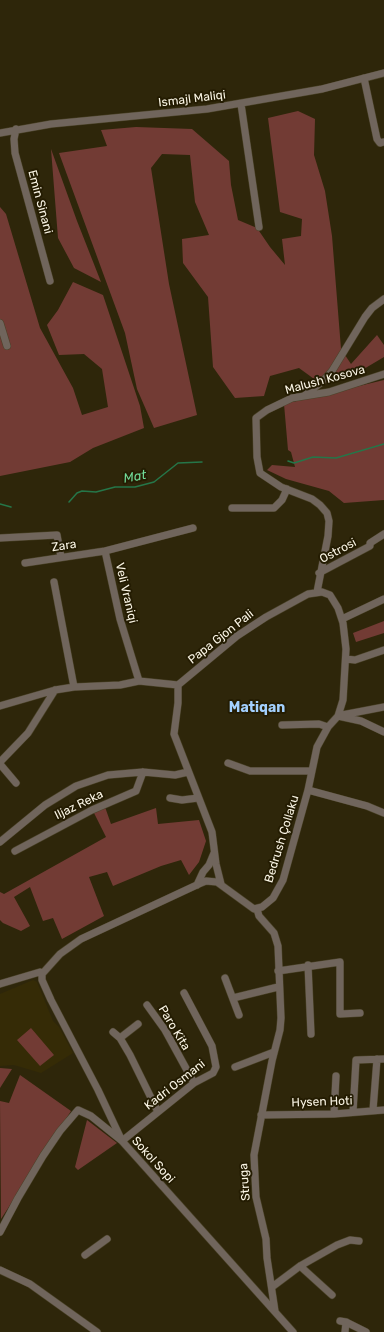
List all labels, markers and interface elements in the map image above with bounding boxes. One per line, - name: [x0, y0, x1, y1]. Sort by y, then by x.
- street label: Ismajl Maliqi: [158, 88, 226, 110]
- street label: Emin Sinani: [25, 169, 55, 235]
- street label: Malush Kosova: [283, 362, 367, 398]
- water label: Mat: [122, 467, 148, 487]
- street label: Ostrosi: [317, 535, 359, 567]
- street label: Zara: [51, 537, 77, 555]
- street label: Veli Vraniqi: [112, 561, 140, 625]
- street label: Papa Gjon Pali: [185, 607, 257, 667]
- district label: Matiqan: [229, 700, 285, 716]
- street label: Iljaz Reka: [52, 787, 106, 823]
- street label: Bedrush Çollaku: [262, 793, 302, 885]
- street label: Paro Kita: [155, 1003, 193, 1053]
- street label: Kadri Osmani: [142, 1057, 208, 1113]
- street label: Hysen Hoti: [291, 1094, 353, 1110]
- street label: Sokol Sopi: [128, 1134, 178, 1186]
- street label: Struga: [237, 1163, 253, 1201]

